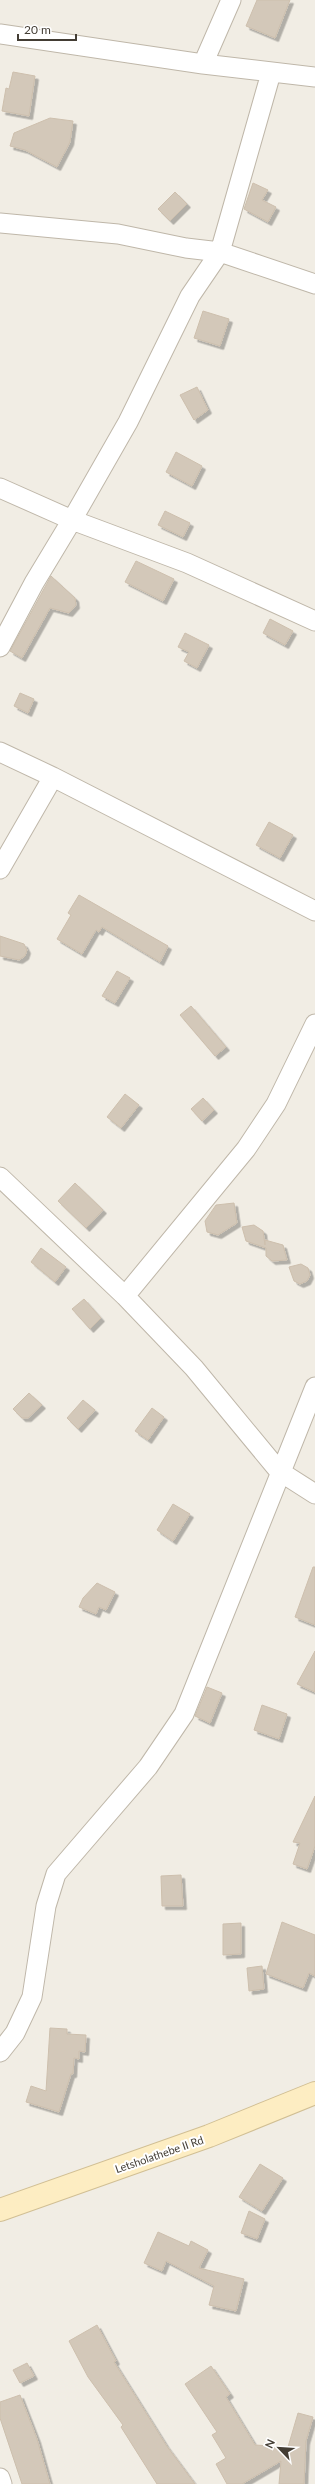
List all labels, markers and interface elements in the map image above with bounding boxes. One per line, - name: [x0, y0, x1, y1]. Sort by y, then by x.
- scale bar: [18, 16, 76, 42]
- text: 20 m: [24, 22, 51, 37]
- street label: Letsholathebe II Rd: [113, 2133, 205, 2175]
- north arrow: [259, 2428, 299, 2468]
- text: N: [262, 2437, 277, 2450]

